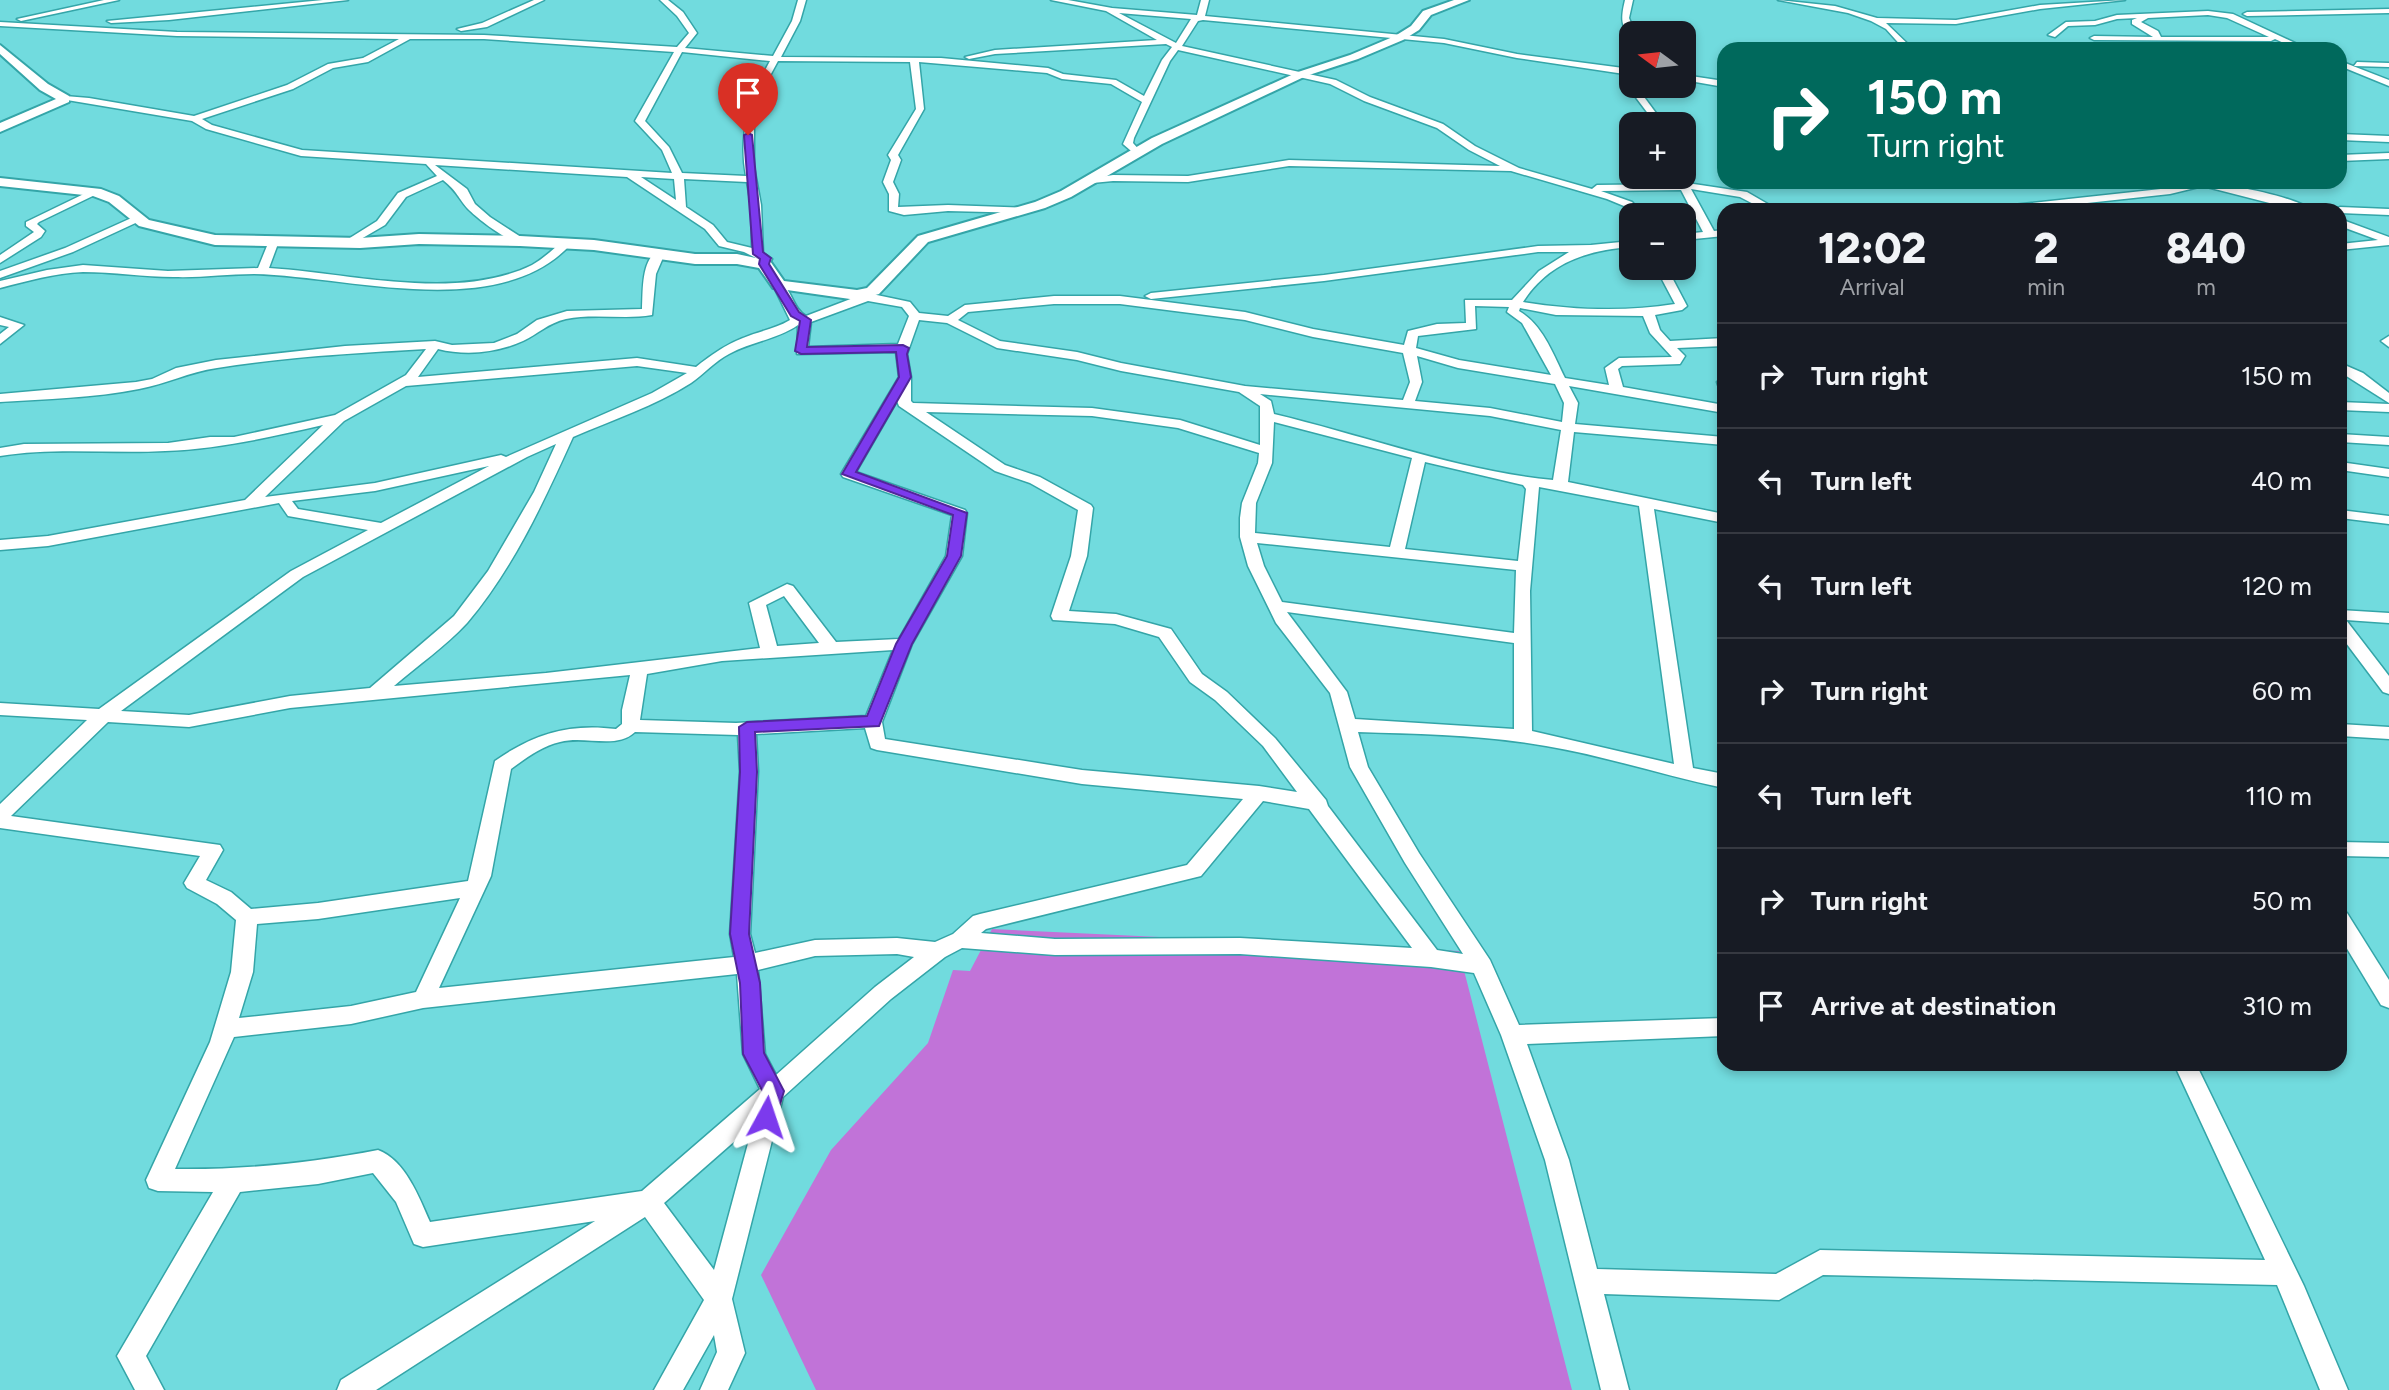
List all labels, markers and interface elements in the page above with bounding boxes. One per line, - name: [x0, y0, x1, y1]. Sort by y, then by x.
- north arrow: [1619, 21, 1696, 98]
- map controls: [1619, 21, 1696, 280]
- pin: [718, 63, 778, 135]
- text: 150 m: [1867, 67, 2002, 126]
- icon: right: [1752, 70, 1843, 161]
- icon: arrive: [729, 74, 767, 112]
- button: +: [1619, 112, 1696, 189]
- text: Turn right: [1867, 127, 2005, 165]
- button: −: [1619, 203, 1696, 280]
- text: 12:02: [1818, 223, 1926, 274]
- text: 2: [2034, 223, 2059, 274]
- text: 840: [2166, 223, 2246, 274]
- text: Arrival: [1840, 273, 1905, 301]
- text: min: [2027, 273, 2065, 301]
- text: m: [2196, 273, 2216, 301]
- icon: right: [1752, 357, 1790, 395]
- text: Turn right: [1811, 360, 1928, 392]
- text: 150 m: [2241, 360, 2312, 392]
- icon: left: [1752, 462, 1790, 500]
- text: Turn left: [1811, 465, 1912, 497]
- text: 40 m: [2251, 465, 2312, 497]
- icon: left: [1752, 567, 1790, 605]
- text: Turn left: [1811, 570, 1912, 602]
- text: 120 m: [2242, 570, 2312, 602]
- icon: right: [1752, 672, 1790, 710]
- text: Turn right: [1811, 675, 1928, 707]
- text: 60 m: [2252, 675, 2312, 707]
- icon: left: [1752, 777, 1790, 815]
- text: Turn left: [1811, 780, 1912, 812]
- text: 110 m: [2245, 780, 2312, 812]
- icon: right: [1752, 882, 1790, 920]
- text: Turn right: [1811, 885, 1928, 917]
- text: 50 m: [2252, 885, 2312, 917]
- icon: arrive: [1752, 987, 1790, 1025]
- text: Arrive at destination: [1811, 990, 2056, 1022]
- text: 310 m: [2242, 990, 2312, 1022]
- position arrow: [729, 1080, 803, 1154]

